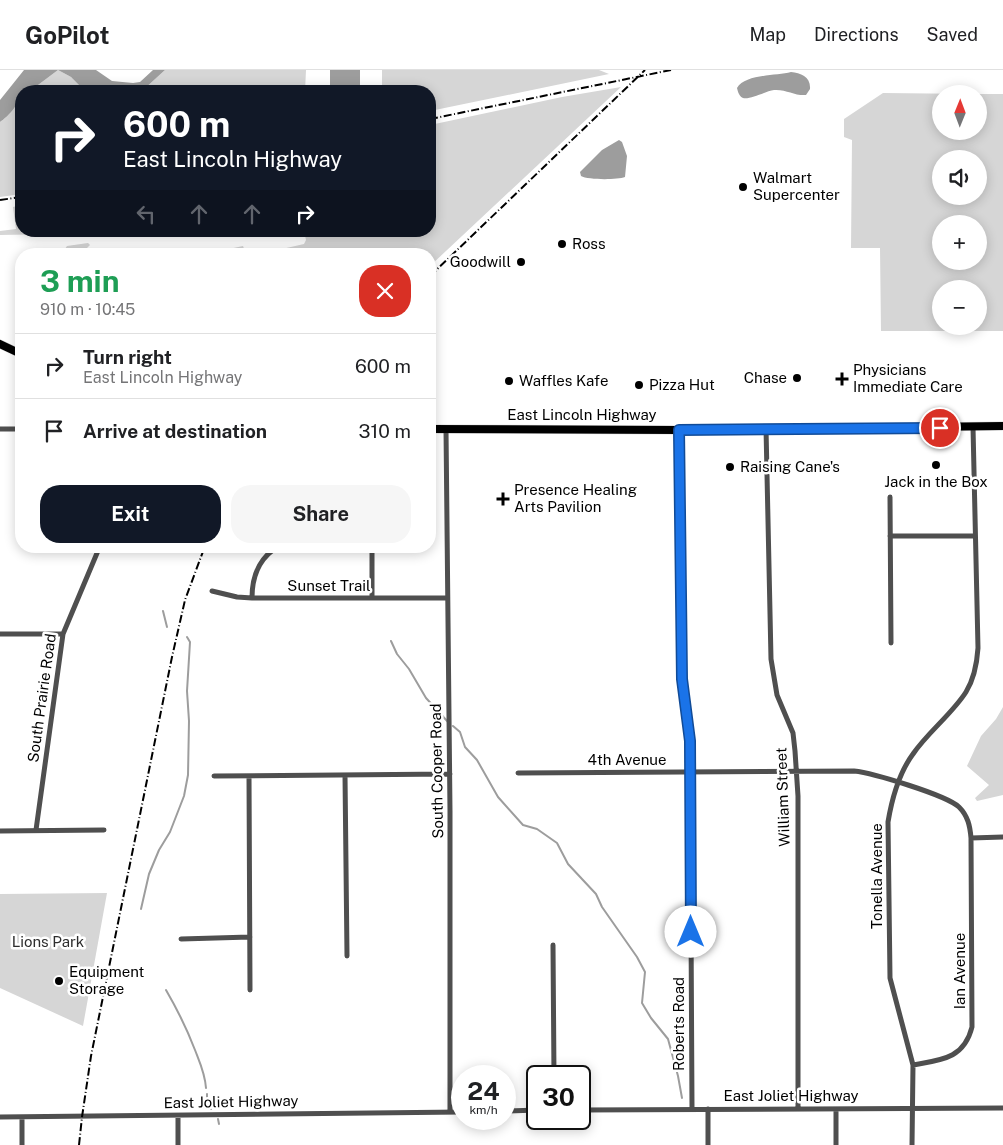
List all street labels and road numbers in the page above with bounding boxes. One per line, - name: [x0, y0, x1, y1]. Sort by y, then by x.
- street label: East Lincoln Highway: [507, 406, 657, 423]
- street label: Sunset Trail: [287, 577, 371, 594]
- street label: South Prairie Road: [24, 633, 59, 763]
- street label: South Cooper Road: [427, 703, 446, 839]
- street label: William Street: [772, 747, 793, 847]
- street label: 4th Avenue: [587, 751, 667, 768]
- street label: Tonella Avenue: [868, 823, 885, 929]
- street label: Ian Avenue: [951, 933, 968, 1009]
- street label: Roberts Road: [670, 977, 687, 1071]
- street label: East Joliet Highway: [724, 1087, 858, 1104]
- street label: East Joliet Highway: [163, 1092, 299, 1111]

